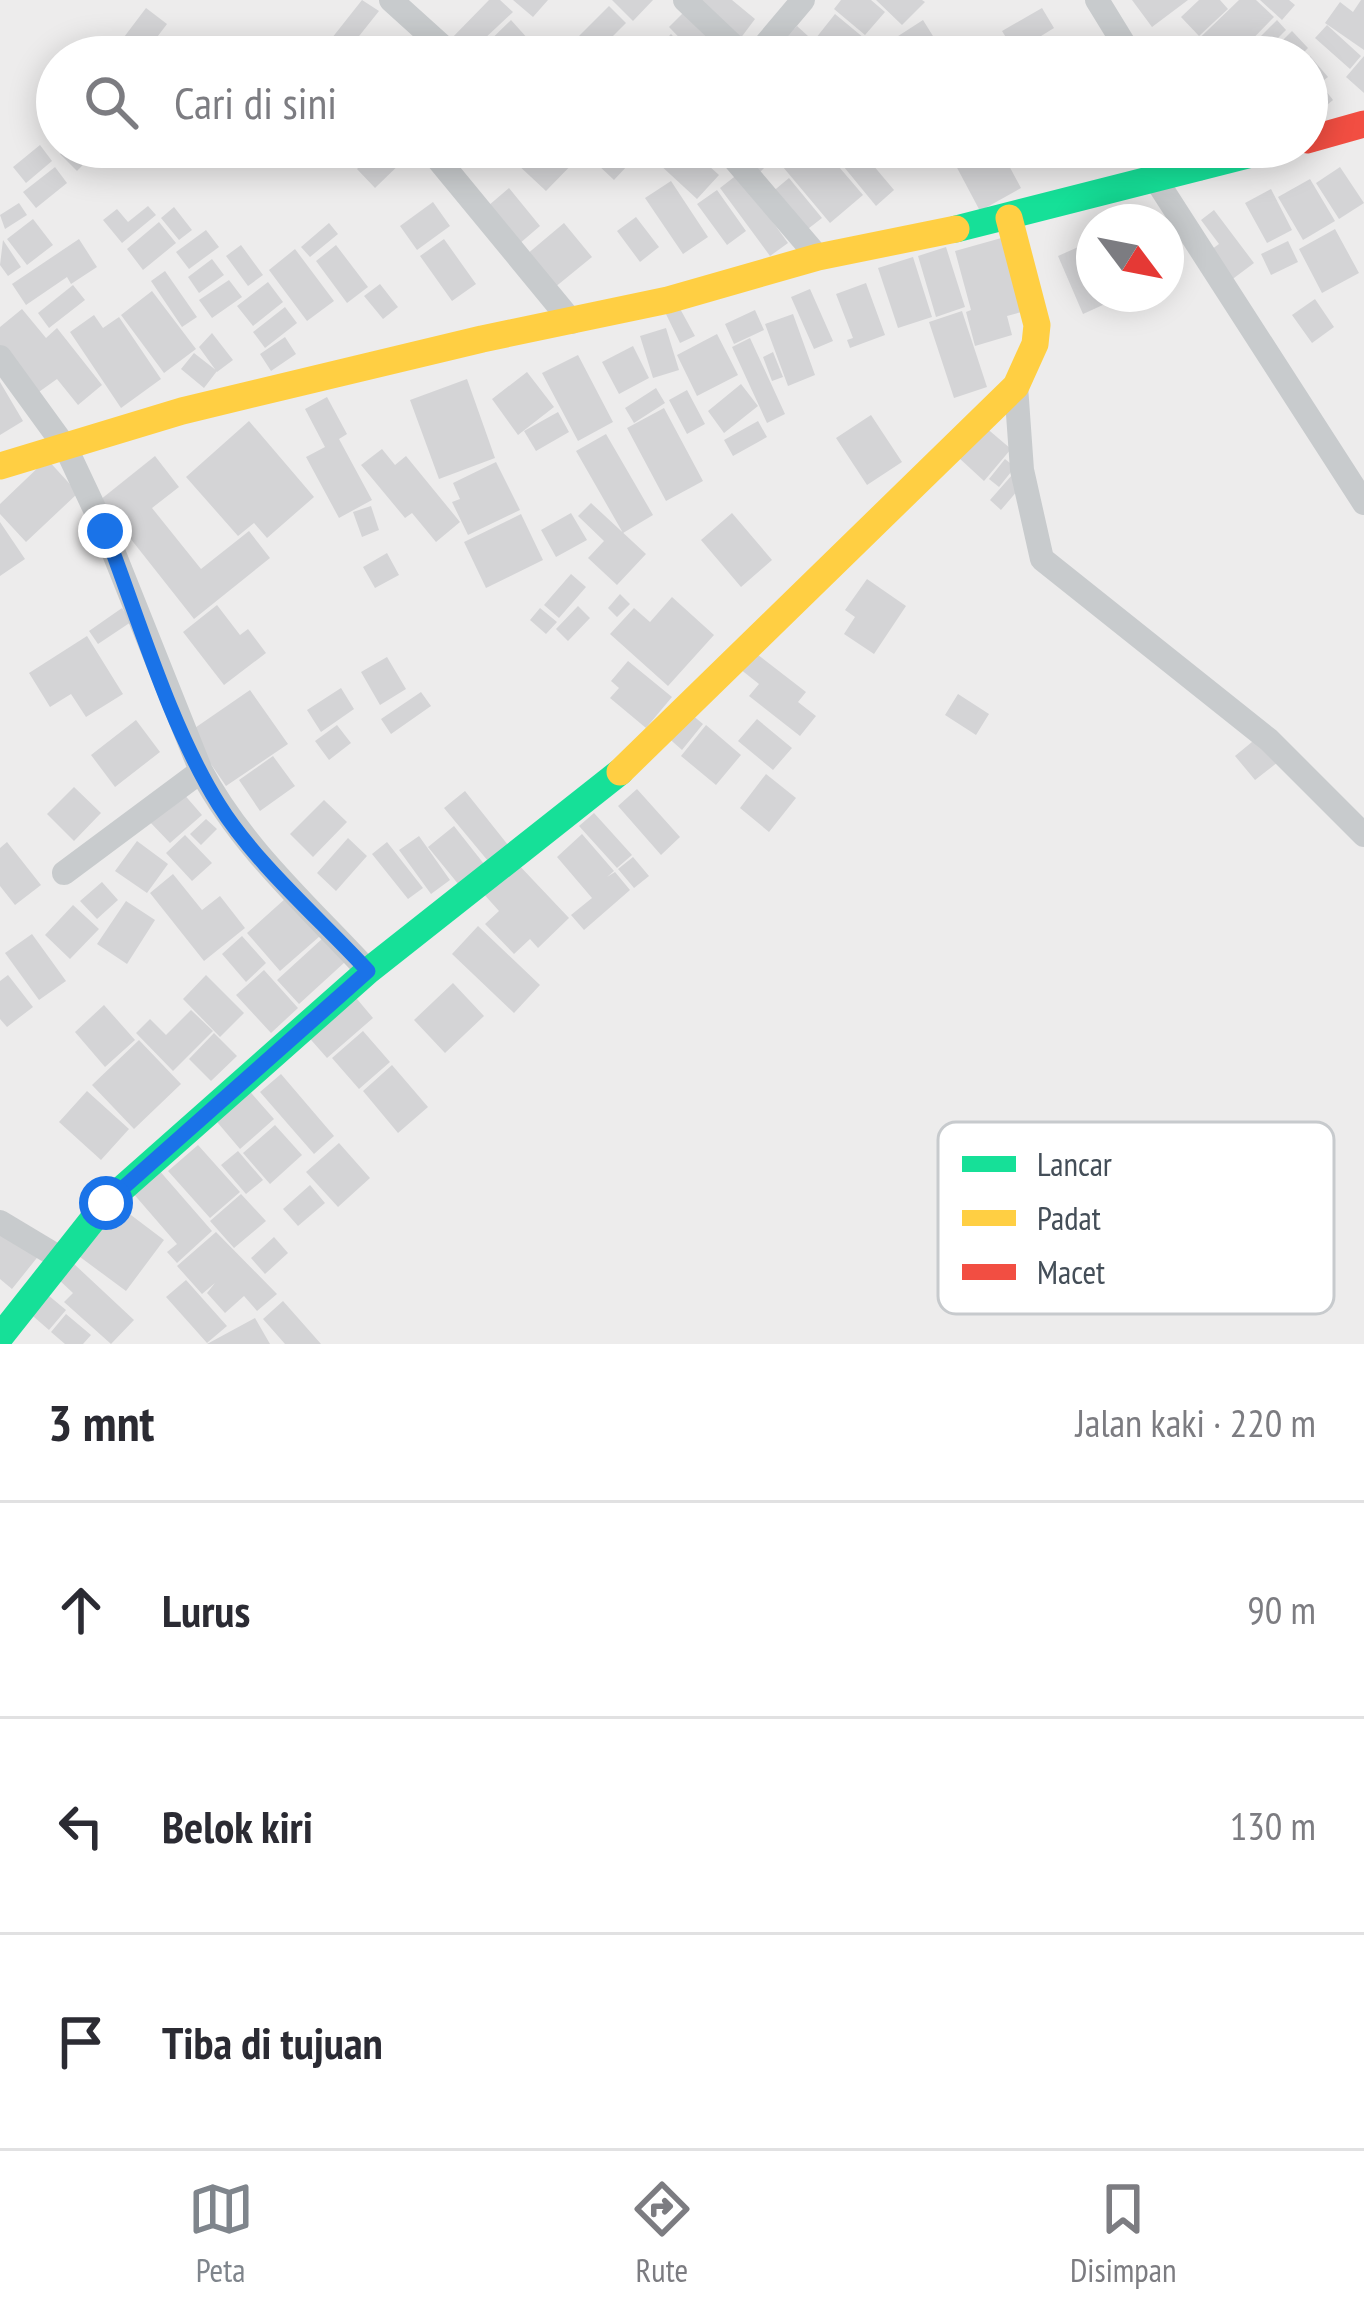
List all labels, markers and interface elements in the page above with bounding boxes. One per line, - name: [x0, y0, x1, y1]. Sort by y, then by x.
- search box: [36, 36, 1328, 168]
- icon: search: [78, 69, 144, 135]
- text: Cari di sini: [174, 73, 337, 131]
- north arrow: [1076, 204, 1184, 312]
- route end: [78, 504, 132, 558]
- legend: [938, 1122, 1334, 1314]
- text: Lancar: [1037, 1142, 1112, 1185]
- route start: [79, 1176, 133, 1230]
- text: Padat: [1037, 1196, 1101, 1239]
- text: Macet: [1037, 1250, 1105, 1293]
- text: 3 mnt: [48, 1389, 154, 1455]
- text: Jalan kaki · 220 m: [1075, 1397, 1316, 1448]
- icon: ahead: [48, 1577, 114, 1643]
- text: Lurus: [162, 1581, 250, 1639]
- text: 90 m: [1247, 1584, 1316, 1635]
- icon: left: [48, 1793, 114, 1859]
- text: Belok kiri: [162, 1797, 313, 1855]
- text: 130 m: [1230, 1800, 1316, 1851]
- icon: arrive: [48, 2009, 114, 2075]
- text: Tiba di tujuan: [162, 2013, 383, 2071]
- tab: Peta: [188, 2176, 254, 2291]
- tab: Rute: [629, 2176, 695, 2291]
- tab: Disimpan: [1070, 2176, 1176, 2291]

